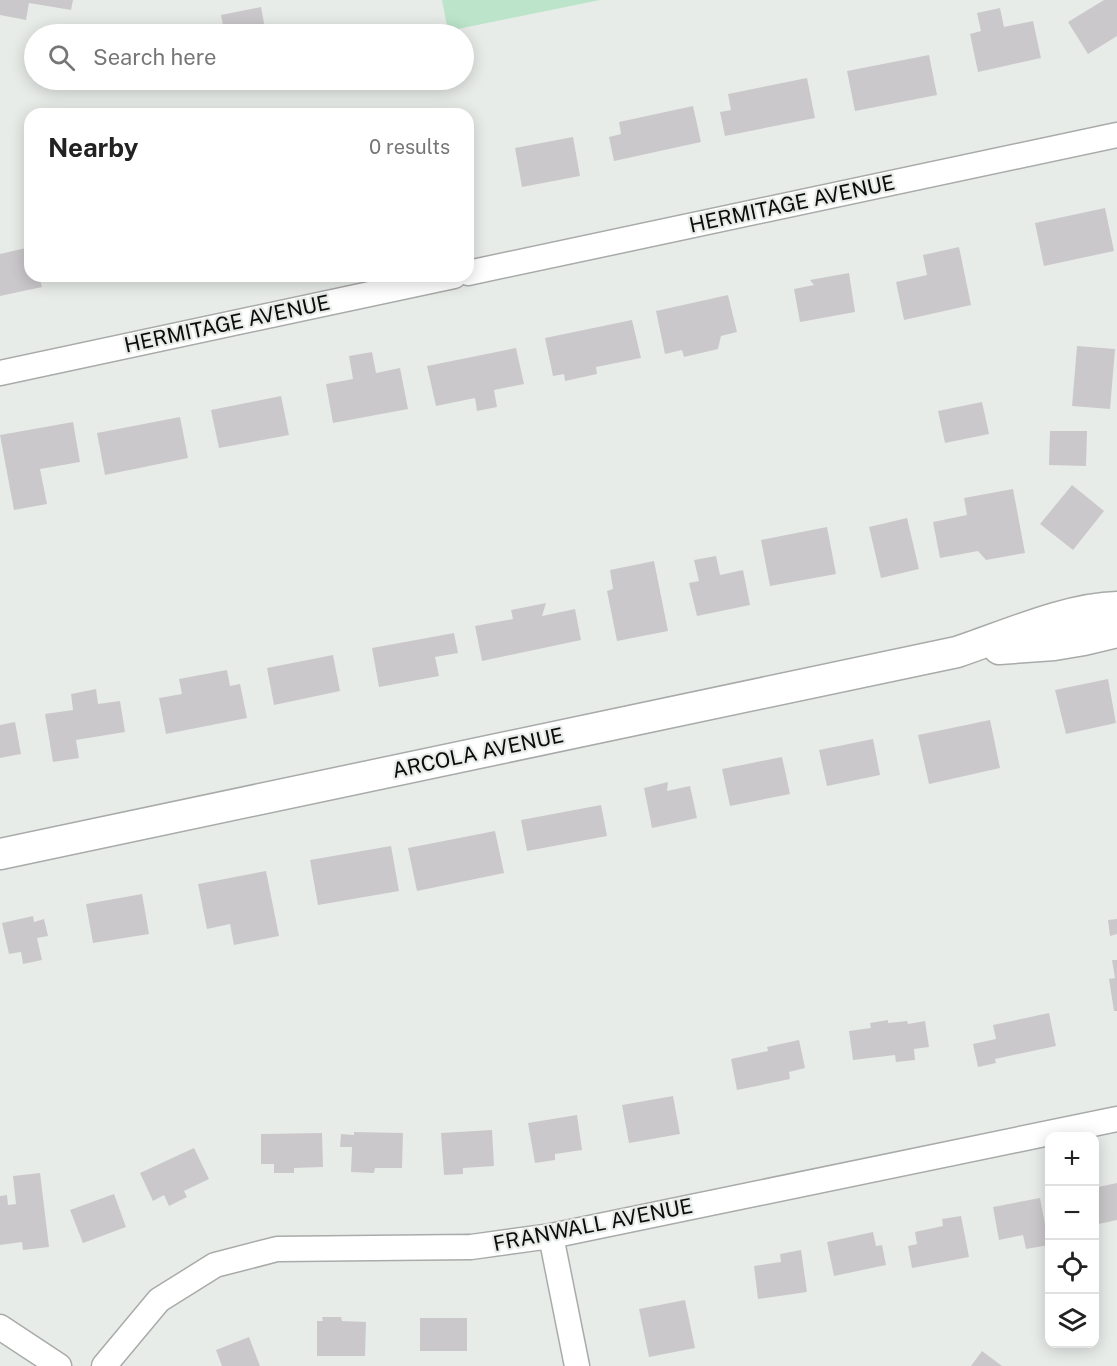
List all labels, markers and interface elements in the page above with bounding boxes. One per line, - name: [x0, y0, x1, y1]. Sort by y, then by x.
- search box: [24, 24, 474, 90]
- icon: search: [45, 41, 78, 74]
- text: Search here: [93, 44, 217, 70]
- text: Nearby: [48, 132, 138, 163]
- text: 0 results: [369, 135, 450, 159]
- street label: HERMITAGE AVENUE: [687, 169, 897, 238]
- street label: HERMITAGE AVENUE: [122, 289, 332, 358]
- street label: ARCOLA AVENUE: [390, 722, 566, 783]
- map controls: [1045, 1132, 1099, 1348]
- button: +: [1045, 1132, 1099, 1186]
- button: −: [1045, 1186, 1099, 1240]
- street label: FRANWALL AVENUE: [491, 1193, 695, 1256]
- button: locate: [1045, 1240, 1099, 1294]
- button: layers: [1045, 1294, 1099, 1348]

